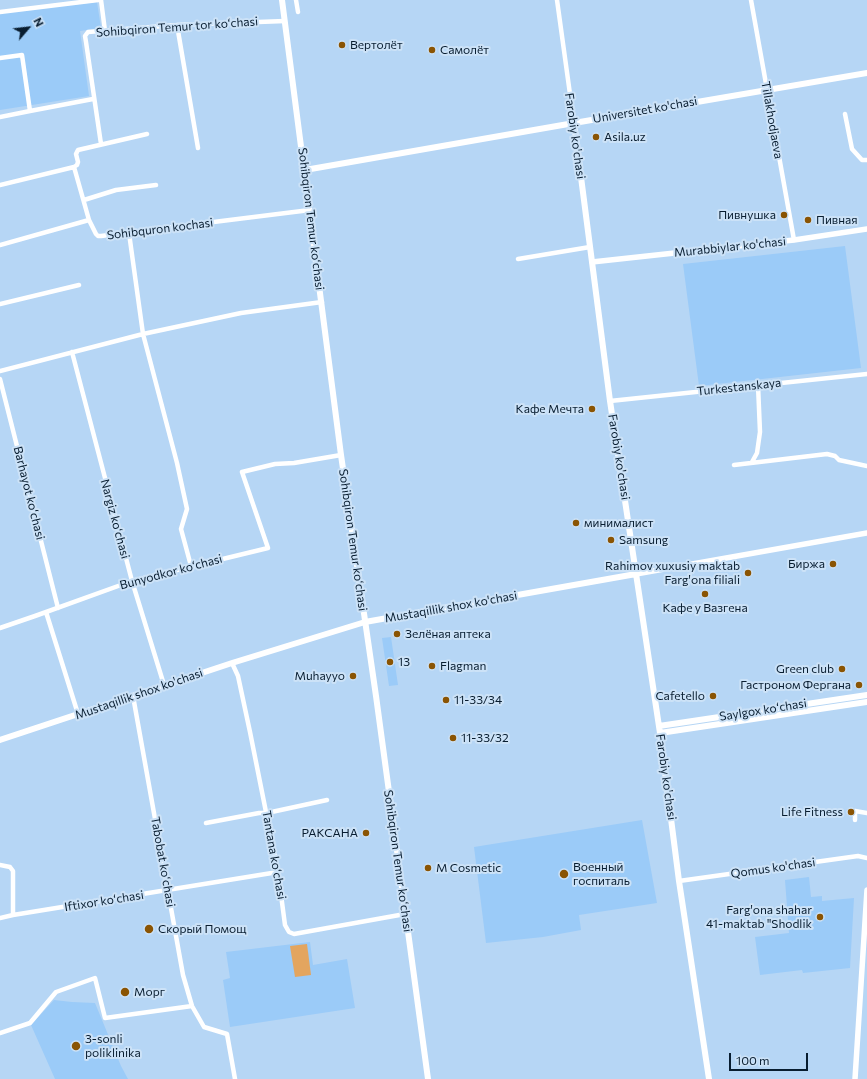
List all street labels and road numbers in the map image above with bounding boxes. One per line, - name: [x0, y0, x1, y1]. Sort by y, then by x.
- street label: Sohibqiron Temur tor koʻchasi: [95, 14, 259, 40]
- street label: Tillakhodjaeva: [758, 80, 786, 160]
- street label: Farobiy ko'chasi: [562, 92, 588, 180]
- street label: Universitet ko'chasi: [592, 94, 698, 126]
- street label: Sohibqiron Temur koʻchasi: [295, 147, 327, 291]
- street label: Sohibquron kochasi: [106, 215, 214, 243]
- street label: Murabbiylar ko'chasi: [673, 234, 787, 260]
- street label: Turkestanskaya: [696, 375, 782, 399]
- street label: Farobiy ko'chasi: [605, 413, 633, 501]
- street label: Barhayot koʻchasi: [10, 445, 48, 541]
- street label: Sohibqiron Temur koʻchasi: [336, 468, 370, 612]
- street label: Nargiz koʻchasi: [97, 478, 133, 560]
- street label: Bunyodkor koʻchasi: [118, 551, 224, 593]
- street label: Mustaqillik shox ko'chasi: [384, 588, 518, 626]
- street label: Mustaqillik shox ko'chasi: [73, 665, 205, 723]
- street label: Saylgox koʻchasi: [718, 696, 808, 724]
- street label: Farobiy ko'chasi: [653, 733, 679, 821]
- street label: Sohibqiron Temur koʻchasi: [381, 789, 415, 933]
- street label: Tantana koʻchasi: [259, 809, 289, 901]
- street label: Tabobat koʻchasi: [148, 816, 178, 908]
- street label: Qomus ko'chasi: [730, 855, 816, 881]
- street label: Iftixor koʻchasi: [63, 888, 145, 914]

